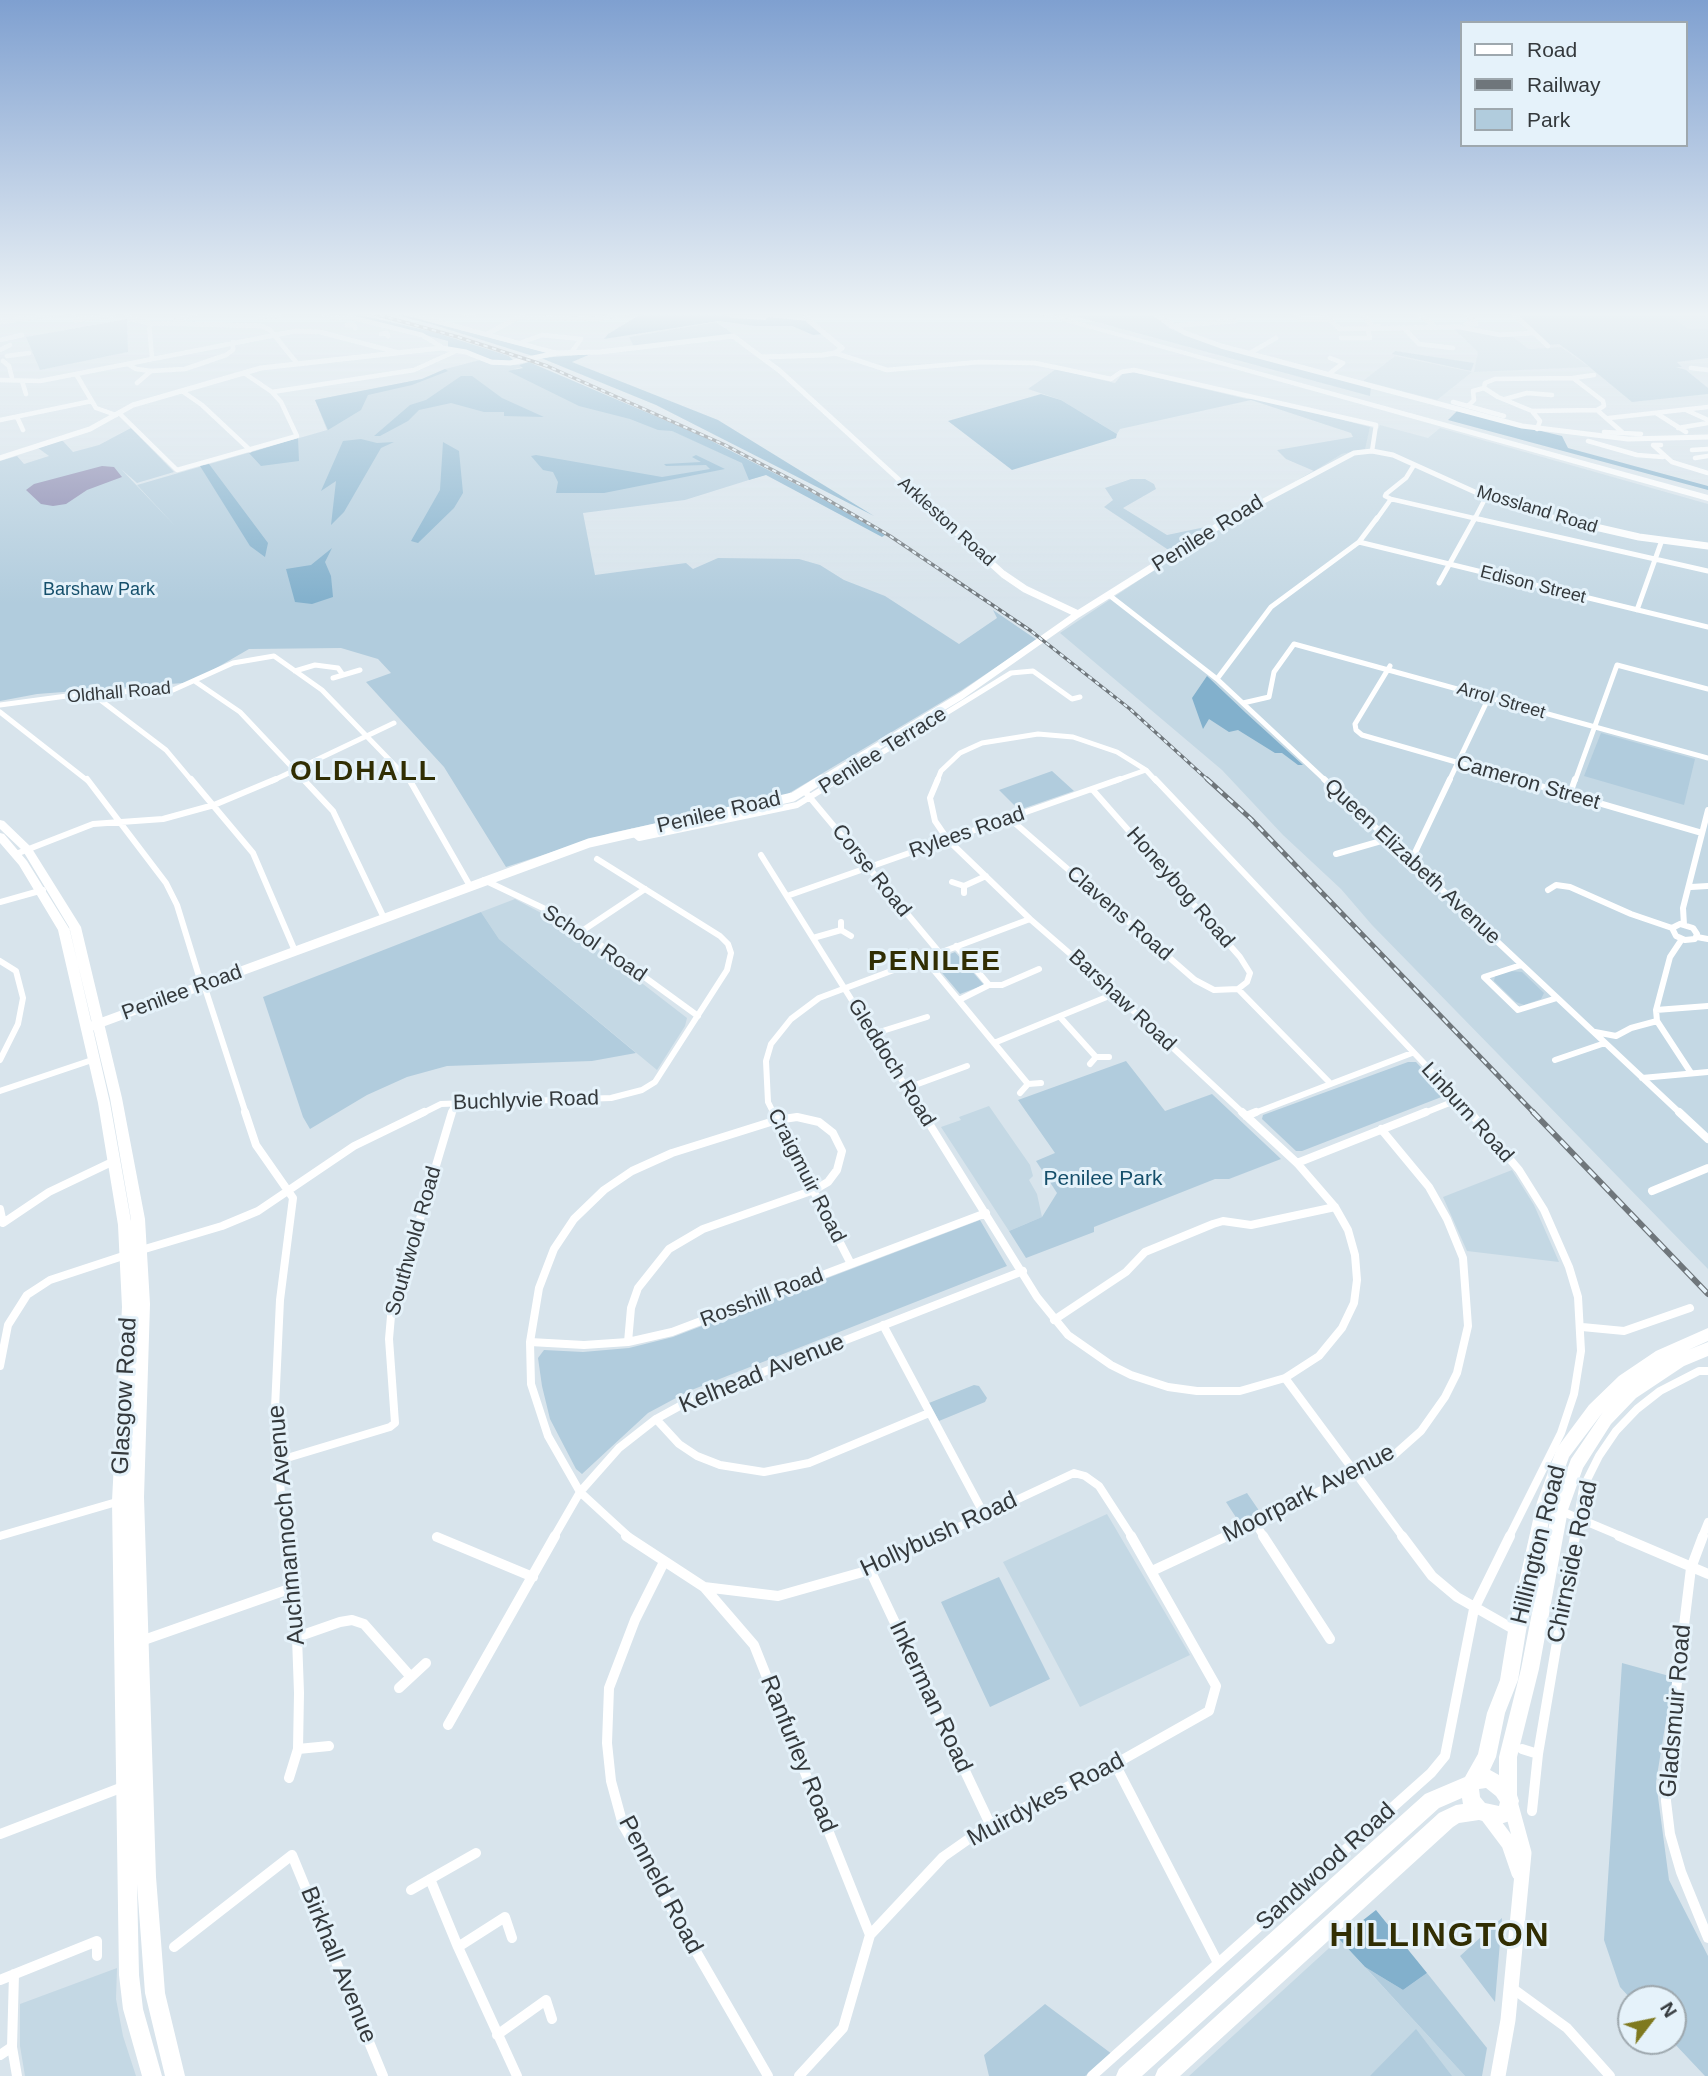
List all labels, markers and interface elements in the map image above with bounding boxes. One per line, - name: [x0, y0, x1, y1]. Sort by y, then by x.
- legend: [1460, 21, 1687, 147]
- text: Road: [1527, 38, 1577, 61]
- text: Railway: [1527, 73, 1601, 96]
- text: Park: [1527, 108, 1570, 131]
- street label: Arkleston Road: [893, 473, 999, 571]
- street label: Mossland Road: [1474, 481, 1600, 539]
- street label: Penilee Road: [1148, 490, 1268, 578]
- street label: Edison Street: [1478, 561, 1588, 609]
- park label: Barshaw Park: [43, 579, 155, 601]
- street label: Oldhall Road: [66, 678, 172, 708]
- street label: Arrol Street: [1454, 678, 1548, 724]
- street label: Penilee Terrace: [814, 702, 952, 800]
- street label: Cameron Street: [1453, 750, 1603, 816]
- district label: OLDHALL: [291, 755, 437, 789]
- street label: Queen Elizabeth Avenue: [1319, 774, 1505, 950]
- street label: Penilee Road: [655, 787, 783, 839]
- street label: Rylees Road: [906, 802, 1028, 864]
- street label: Corse Road: [826, 820, 916, 922]
- street label: Honeybog Road: [1121, 822, 1239, 954]
- street label: Clavens Road: [1061, 861, 1177, 967]
- street label: School Road: [537, 900, 651, 988]
- district label: PENILEE: [869, 945, 1001, 979]
- street label: Barshaw Road: [1063, 945, 1181, 1057]
- street label: Penilee Road: [118, 960, 246, 1026]
- street label: Gleddoch Road: [842, 994, 940, 1132]
- street label: Linburn Road: [1415, 1058, 1519, 1168]
- street label: Buchlyvie Road: [453, 1086, 599, 1116]
- street label: Craigmuir Road: [761, 1105, 851, 1247]
- street label: Southwold Road: [381, 1163, 447, 1319]
- park label: Penilee Park: [1043, 1166, 1163, 1192]
- street label: Rosshill Road: [697, 1263, 827, 1333]
- street label: Glasgow Road: [107, 1317, 143, 1475]
- street label: Kelhead Avenue: [675, 1328, 849, 1420]
- street label: Auchmannoch Avenue: [262, 1404, 312, 1646]
- street label: Moorpark Avenue: [1218, 1438, 1400, 1550]
- street label: Hillington Road: [1505, 1463, 1573, 1627]
- street label: Chirnside Road: [1542, 1478, 1604, 1646]
- street label: Hollybush Road: [856, 1486, 1022, 1584]
- street label: Inkerman Road: [882, 1617, 978, 1777]
- street label: Gladsmuir Road: [1654, 1623, 1698, 1799]
- street label: Ranfurley Road: [753, 1671, 843, 1837]
- street label: Muirdykes Road: [963, 1747, 1129, 1853]
- street label: Sandwood Road: [1250, 1797, 1402, 1937]
- street label: Penneld Road: [612, 1811, 708, 1959]
- street label: Birkhall Avenue: [293, 1882, 383, 2048]
- district label: HILLINGTON: [1331, 1917, 1549, 1957]
- north arrow: [1617, 1985, 1687, 2055]
- text: N: [1656, 1998, 1681, 2021]

